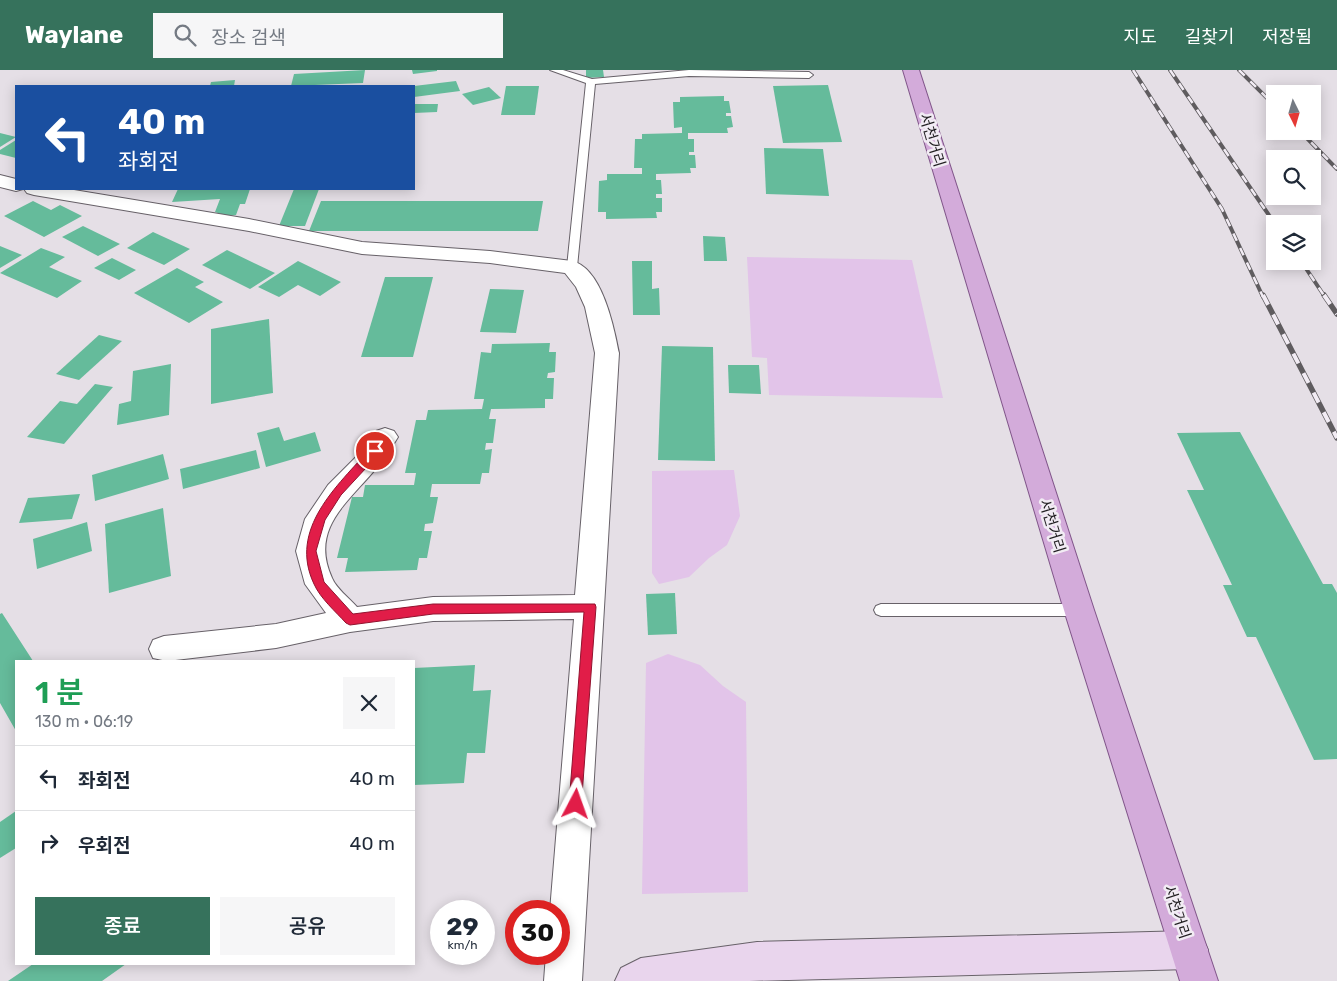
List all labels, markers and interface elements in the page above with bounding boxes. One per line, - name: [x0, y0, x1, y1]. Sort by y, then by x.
- search box: [153, 13, 503, 58]
- text: Waylane: [25, 21, 123, 49]
- icon: search: [171, 21, 199, 49]
- text: 장소 검색: [211, 26, 286, 49]
- text: 지도: [1124, 26, 1157, 48]
- text: 길찾기: [1185, 26, 1234, 48]
- text: 저장됨: [1262, 26, 1312, 48]
- north arrow: [1266, 85, 1321, 140]
- map controls: [1266, 85, 1321, 270]
- text: 40 m: [118, 101, 205, 143]
- icon: left: [35, 105, 100, 170]
- street label: 서천거리: [915, 111, 949, 169]
- text: 좌회전: [118, 148, 179, 175]
- button: search: [1266, 150, 1321, 205]
- button: layers: [1266, 215, 1321, 270]
- pin: [354, 430, 396, 472]
- icon: arrive: [361, 437, 389, 465]
- street label: 서천거리: [1035, 497, 1069, 555]
- text: 1 분: [35, 675, 84, 711]
- button: close: [343, 677, 395, 729]
- text: 130 m · 06:19: [35, 712, 133, 731]
- icon: left: [35, 764, 63, 792]
- text: 40 m: [350, 767, 395, 790]
- text: 좌회전: [78, 769, 130, 792]
- position arrow: [549, 777, 601, 829]
- icon: right: [35, 829, 63, 857]
- text: 40 m: [350, 832, 395, 855]
- text: 우회전: [78, 834, 130, 857]
- street label: 서천거리: [1160, 883, 1194, 941]
- button: 종료: [35, 897, 210, 955]
- button: 공유: [220, 897, 395, 955]
- speed limit sign: 30: [505, 900, 570, 965]
- text: 29: [446, 912, 479, 941]
- text: km/h: [448, 938, 477, 952]

